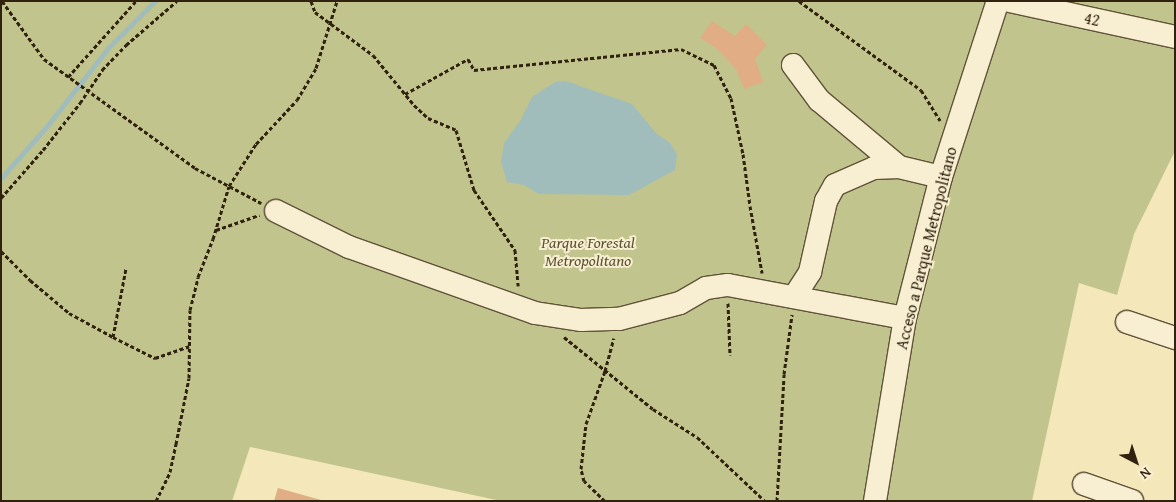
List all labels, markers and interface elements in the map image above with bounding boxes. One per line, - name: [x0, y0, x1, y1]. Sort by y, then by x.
- street label: 42: [1082, 8, 1102, 30]
- street label: Acceso a Parque Metropolitano: [892, 145, 960, 351]
- park label: Parque Forestal Metropolitano: [541, 232, 635, 270]
- north arrow: [1111, 437, 1161, 487]
- text: N: [1136, 463, 1156, 484]

